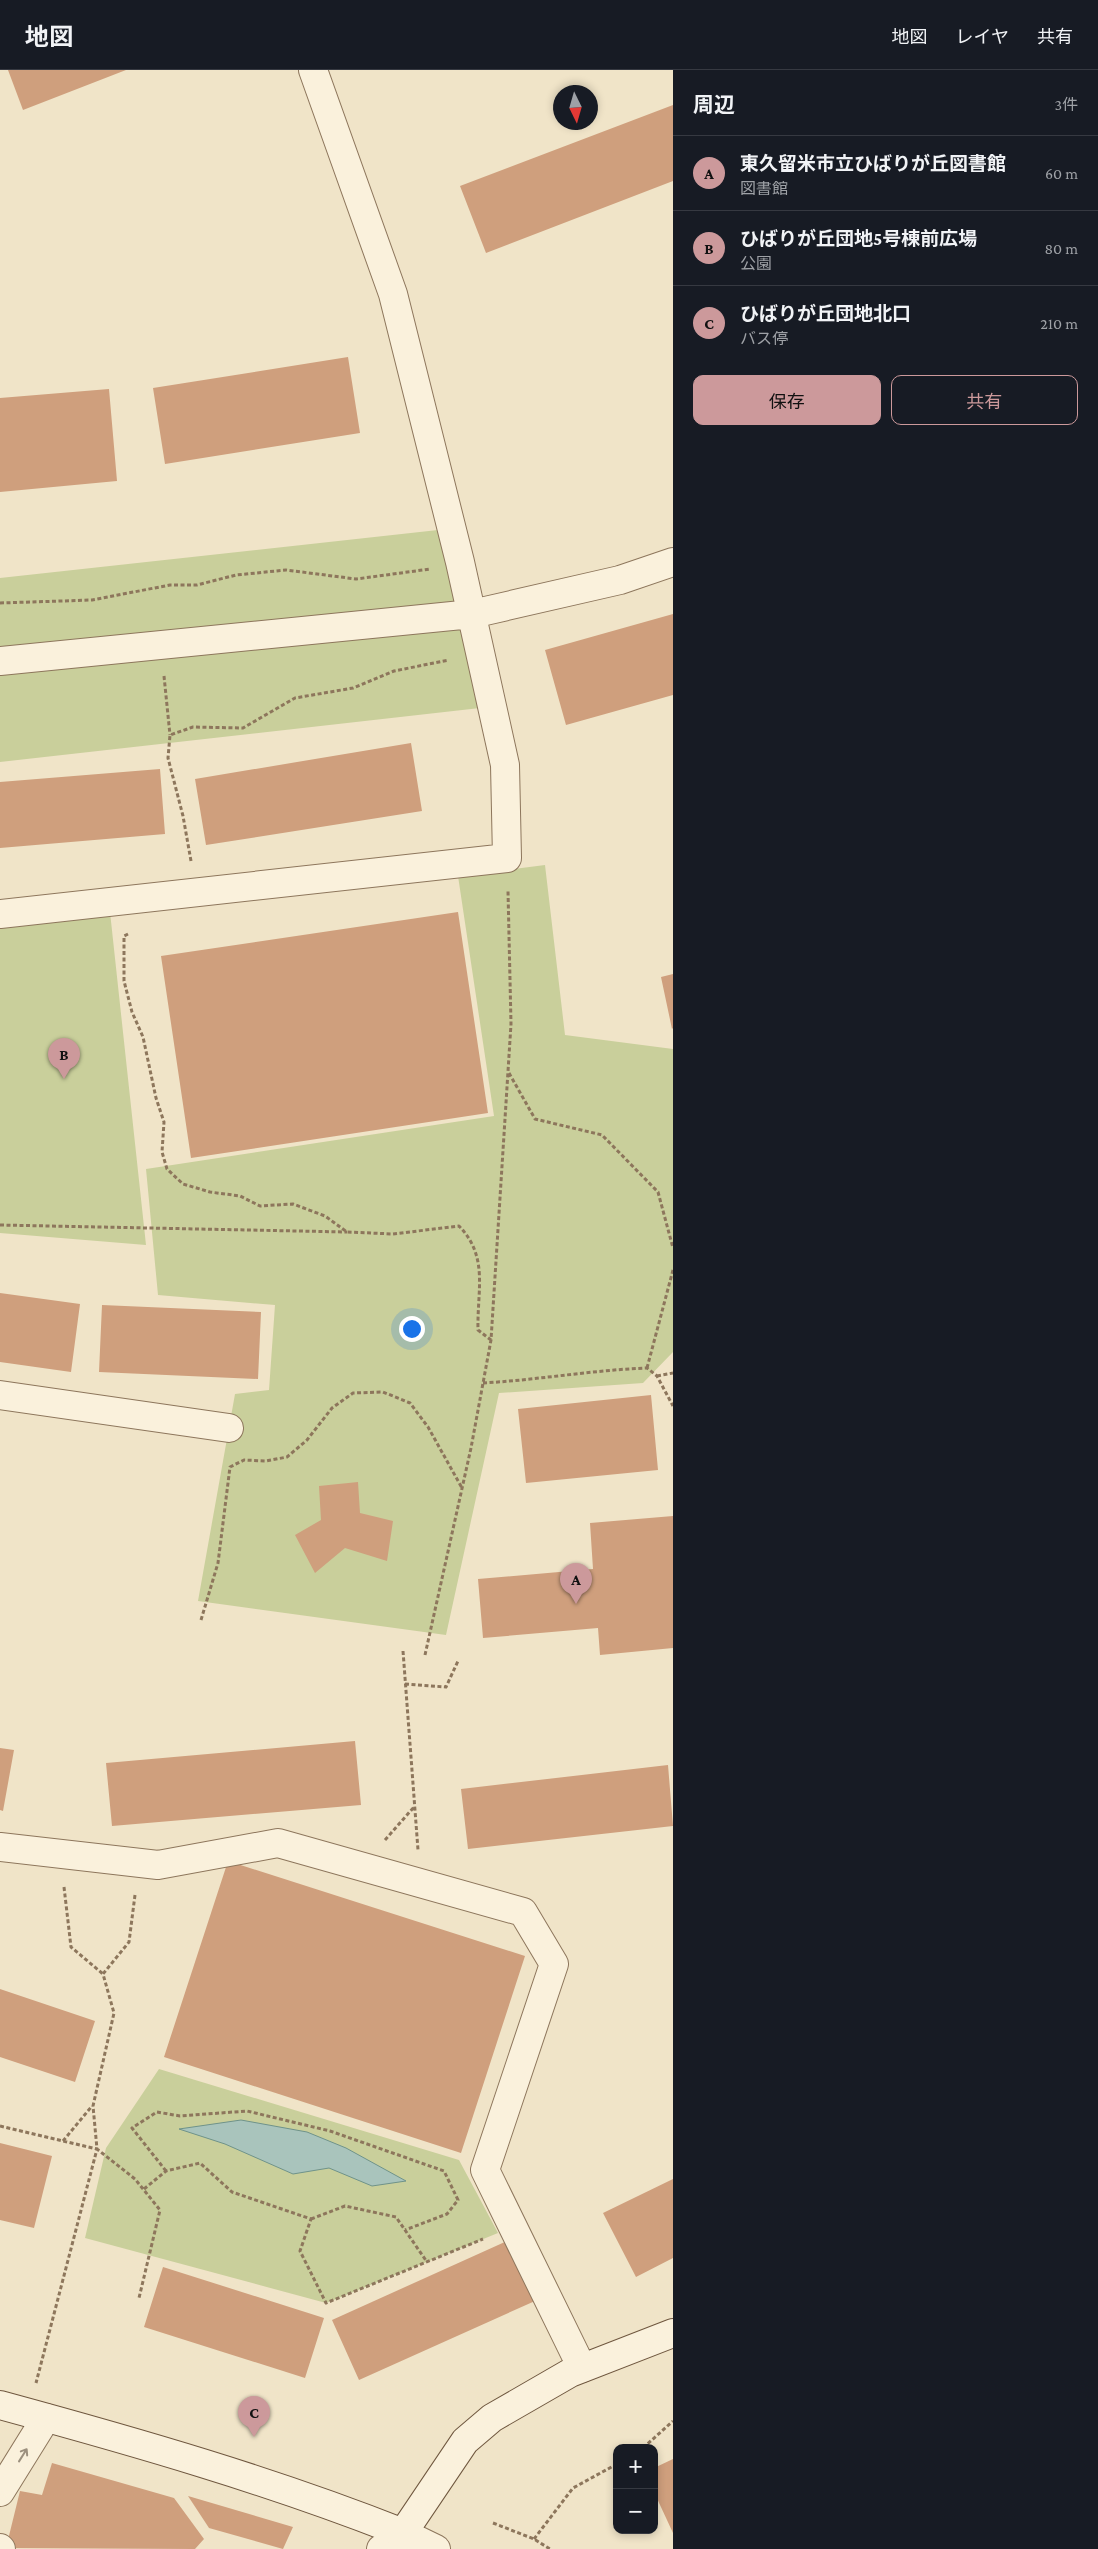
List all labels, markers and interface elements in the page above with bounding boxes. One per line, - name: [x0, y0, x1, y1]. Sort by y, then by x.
- text: 地図: [25, 23, 73, 50]
- text: 地図: [892, 27, 928, 47]
- text: レイヤ: [956, 27, 1009, 47]
- text: 共有: [1037, 27, 1073, 47]
- north arrow: [553, 85, 598, 130]
- text: 周辺: [693, 93, 735, 117]
- text: 3件: [1054, 96, 1078, 113]
- text: 東久留米市立ひばりが丘図書館: [740, 153, 1006, 174]
- text: A: [704, 165, 714, 182]
- text: 60 m: [1045, 165, 1078, 182]
- text: 図書館: [740, 180, 788, 197]
- text: ひばりが丘団地5号棟前広場: [740, 228, 977, 249]
- text: B: [704, 240, 714, 257]
- text: 80 m: [1044, 240, 1078, 257]
- text: 公園: [740, 255, 772, 272]
- text: ひばりが丘団地北口: [740, 303, 911, 324]
- text: C: [704, 315, 714, 332]
- text: 210 m: [1040, 315, 1078, 332]
- text: バス停: [740, 330, 788, 347]
- button: 保存: [693, 375, 881, 425]
- button: 共有: [891, 375, 1078, 425]
- pin: B: [48, 1038, 80, 1079]
- your location: [399, 1316, 425, 1342]
- pin: A: [560, 1563, 592, 1604]
- pin: C: [238, 2396, 270, 2437]
- map controls: [613, 2444, 658, 2534]
- button: +: [613, 2444, 658, 2489]
- one-way arrow: [19, 2449, 29, 2463]
- button: −: [613, 2489, 658, 2534]

